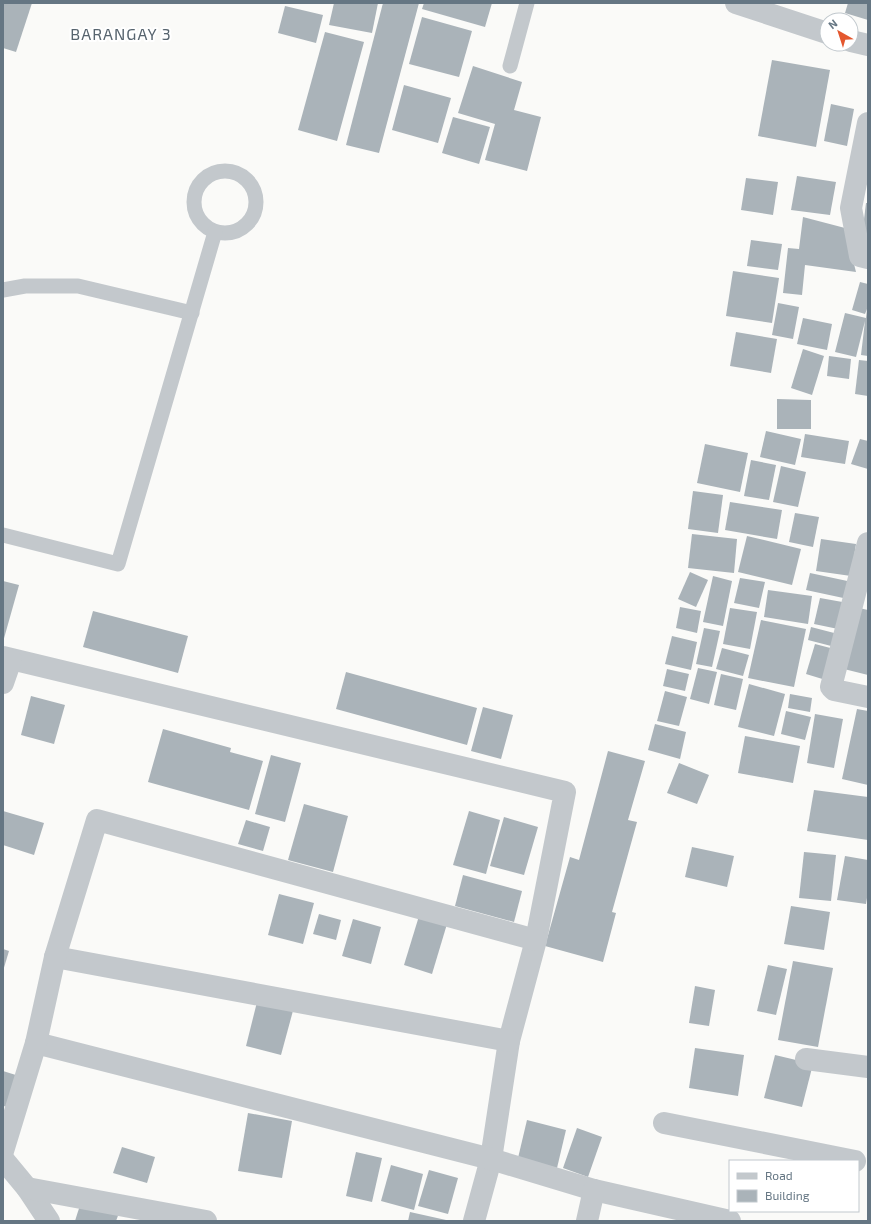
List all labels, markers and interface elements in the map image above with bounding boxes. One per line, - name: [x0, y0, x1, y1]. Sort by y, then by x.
- north arrow: [819, 12, 859, 52]
- text: N: [825, 16, 840, 31]
- district label: BARANGAY 3: [70, 24, 172, 43]
- legend: [729, 1160, 859, 1212]
- text: Road: [765, 1168, 793, 1182]
- text: Building: [765, 1188, 810, 1202]

